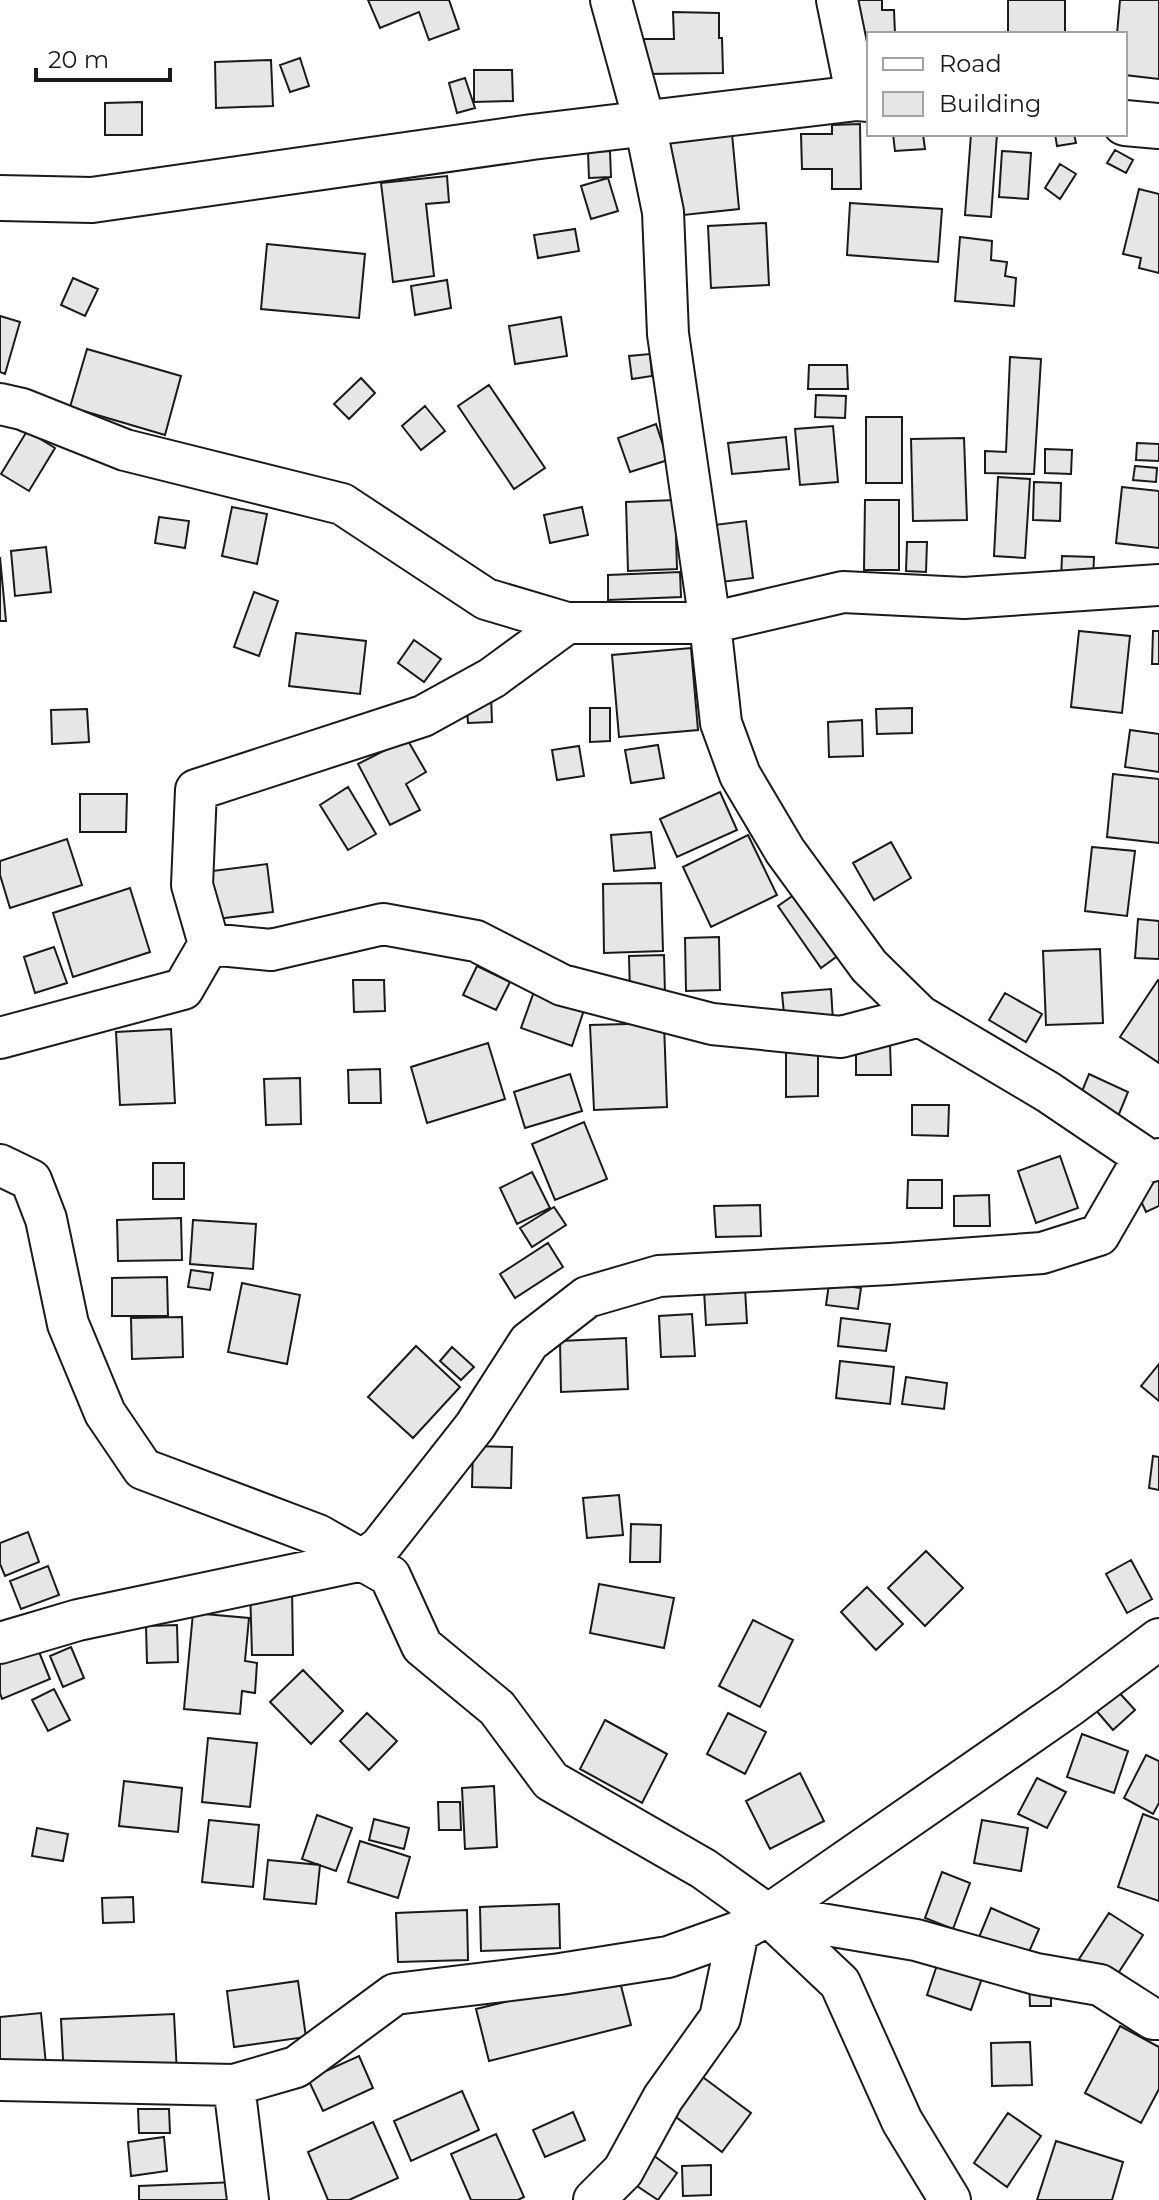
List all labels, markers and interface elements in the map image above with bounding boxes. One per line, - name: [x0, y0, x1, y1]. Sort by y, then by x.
- scale bar: [36, 32, 170, 82]
- legend: [867, 32, 1127, 136]
- text: 20 m: [48, 45, 109, 74]
- text: Road: [939, 49, 1002, 78]
- text: Building: [939, 89, 1042, 118]

